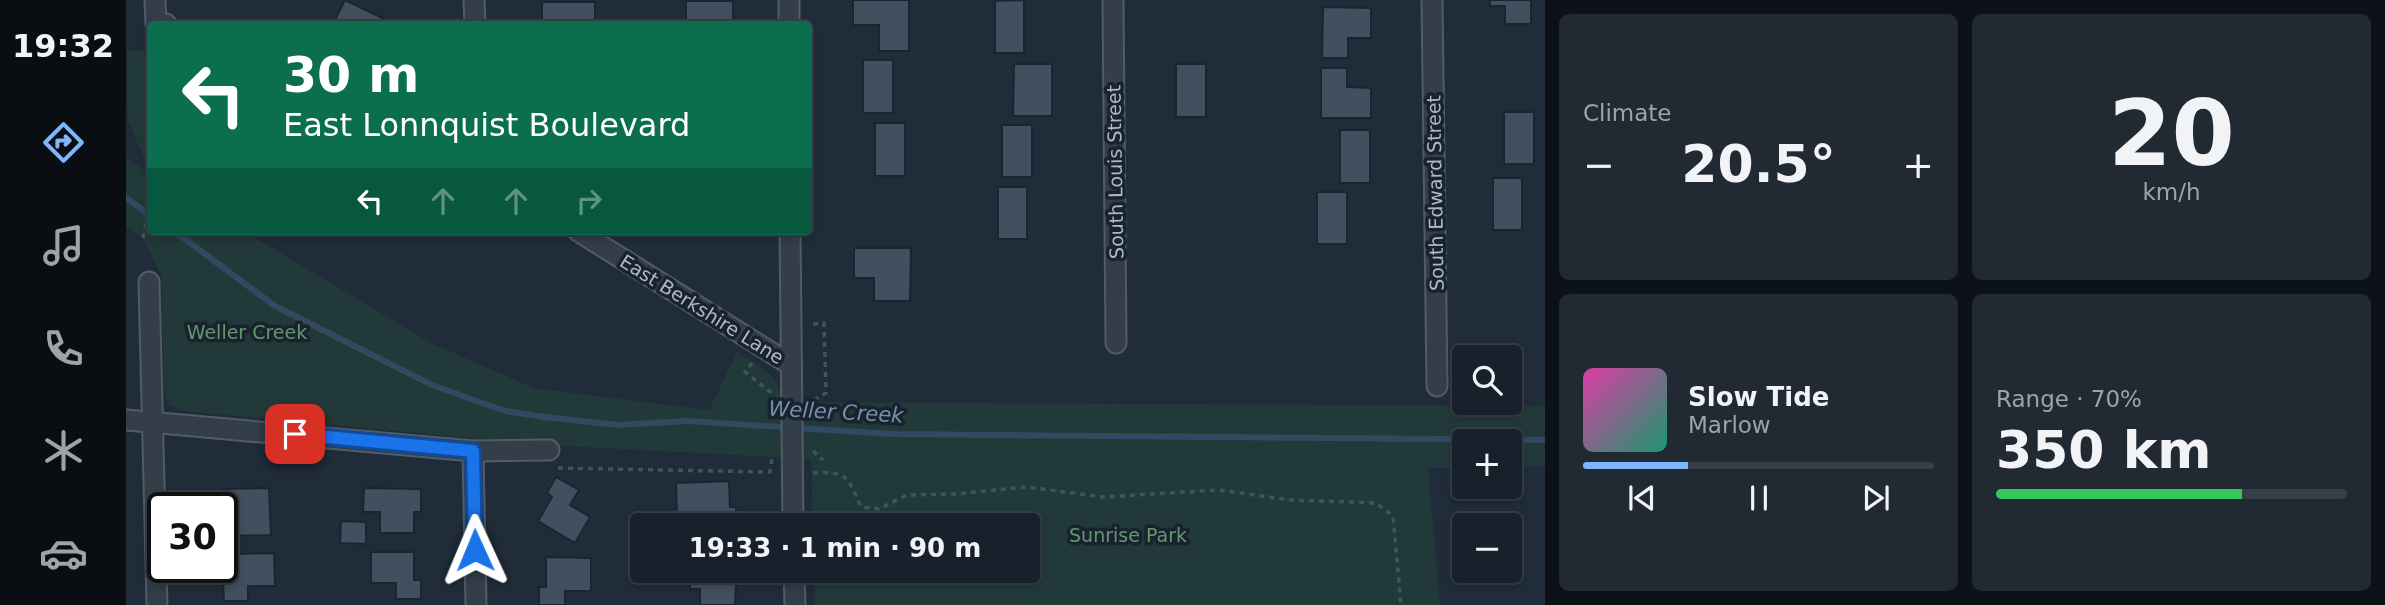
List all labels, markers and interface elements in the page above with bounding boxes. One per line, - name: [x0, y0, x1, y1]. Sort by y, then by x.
- text: 19:32: [12, 27, 114, 65]
- text: 30 m: [283, 47, 419, 104]
- icon: left: [168, 49, 259, 140]
- text: 20: [2108, 81, 2235, 186]
- street label: South Louis Street: [1102, 85, 1128, 259]
- street label: South Edward Street: [1422, 95, 1448, 291]
- text: Climate: [1583, 100, 1672, 126]
- text: East Lonnquist Boulevard: [283, 106, 690, 144]
- icon: directions: [39, 118, 88, 167]
- text: 20.5°: [1681, 134, 1836, 194]
- text: −: [1583, 143, 1615, 187]
- text: +: [1902, 143, 1934, 187]
- text: km/h: [2142, 179, 2201, 205]
- icon: left: [351, 182, 389, 220]
- icon: ahead: [424, 182, 462, 220]
- icon: ahead: [497, 182, 535, 220]
- icon: right: [570, 182, 608, 220]
- icon: music: [39, 221, 88, 270]
- street label: East Berkshire Lane: [616, 250, 788, 368]
- park label: Weller Creek: [187, 321, 307, 343]
- icon: phone: [39, 324, 88, 373]
- map controls: [1452, 345, 1522, 583]
- button: search: [1452, 345, 1522, 415]
- text: Slow Tide: [1688, 382, 1829, 412]
- text: Range · 70%: [1996, 386, 2142, 412]
- water label: Weller Creek: [768, 396, 905, 428]
- pin: [265, 404, 325, 464]
- text: Marlow: [1688, 412, 1771, 438]
- icon: arrive: [276, 415, 314, 453]
- text: 350 km: [1996, 420, 2211, 480]
- icon: climate: [39, 426, 88, 475]
- button: +: [1452, 429, 1522, 499]
- icon: previous: [1623, 479, 1661, 517]
- icon: pause: [1740, 479, 1778, 517]
- icon: next: [1857, 479, 1895, 517]
- speed limit sign: 30: [147, 492, 238, 583]
- position arrow: [438, 513, 512, 587]
- button: −: [1452, 513, 1522, 583]
- park label: Sunrise Park: [1069, 524, 1187, 546]
- icon: car: [39, 529, 88, 578]
- text: 19:33 · 1 min · 90 m: [689, 533, 981, 563]

